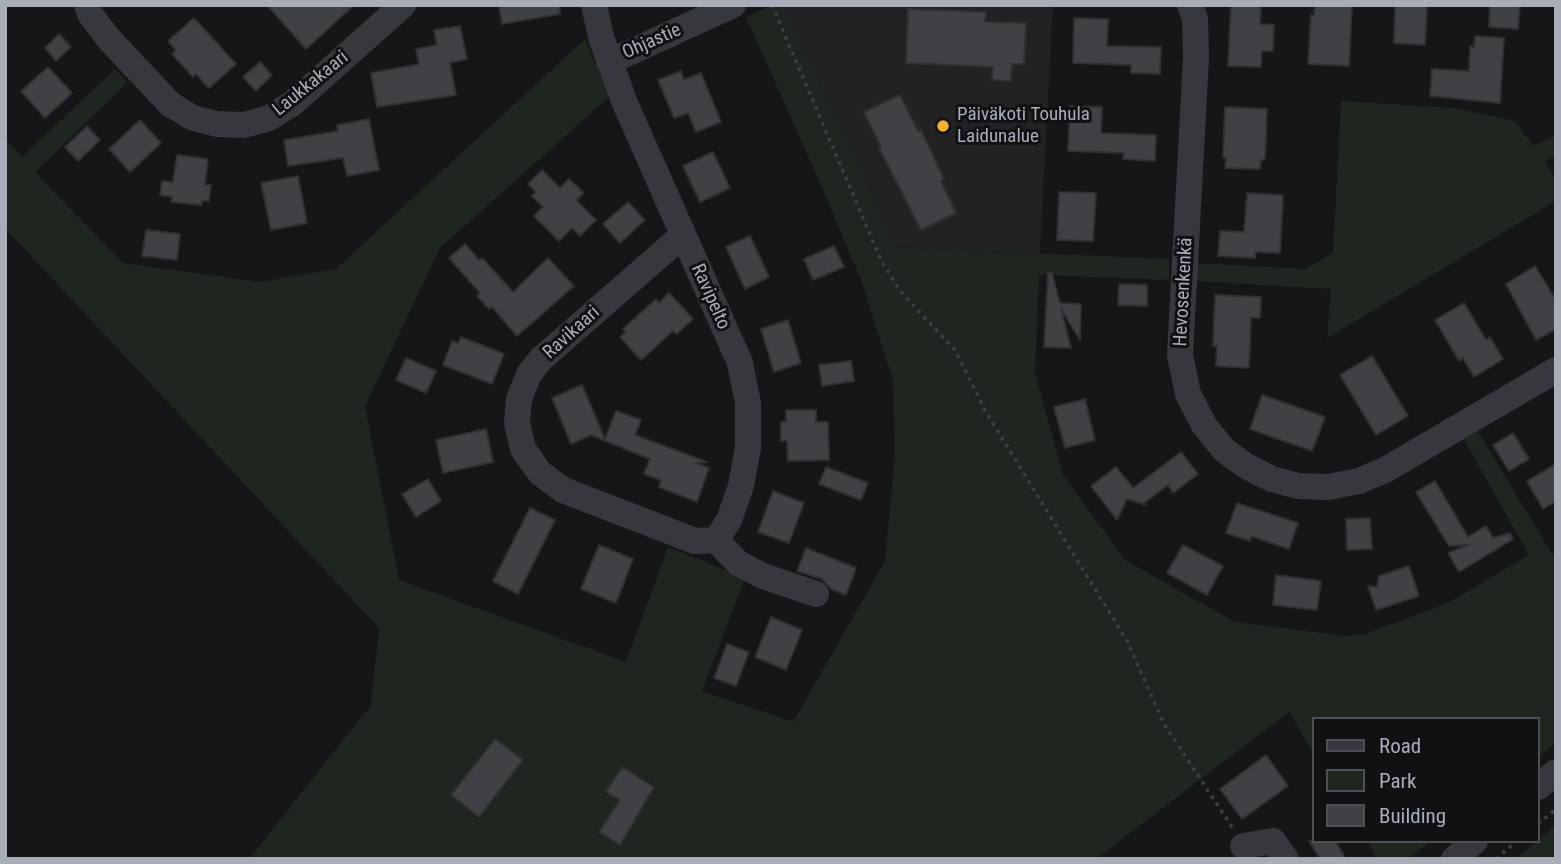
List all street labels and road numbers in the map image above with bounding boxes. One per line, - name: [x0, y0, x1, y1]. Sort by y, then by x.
- street label: Ohjastie: [619, 19, 685, 65]
- street label: Laukkakaari: [269, 47, 353, 121]
- street label: Hevosenkenkä: [1170, 237, 1198, 347]
- street label: Ravipelto: [686, 261, 734, 333]
- street label: Ravikaari: [539, 302, 605, 364]

